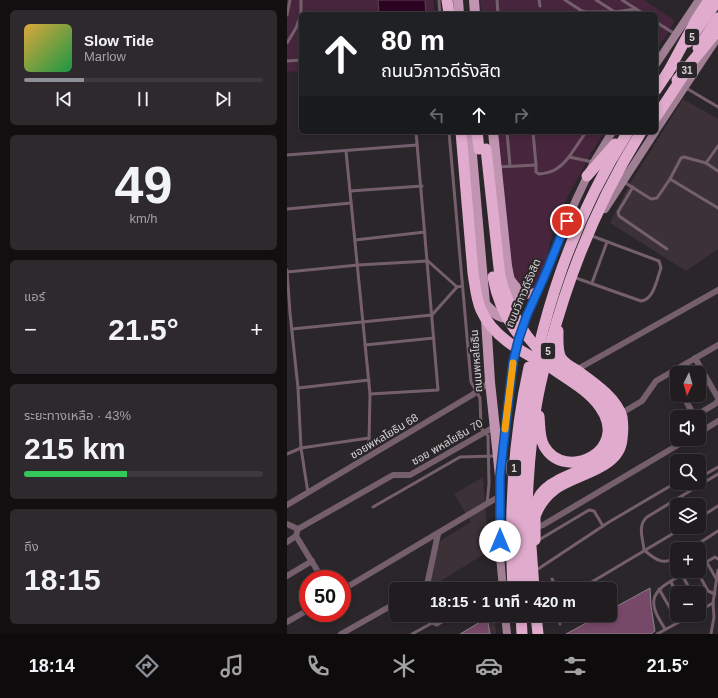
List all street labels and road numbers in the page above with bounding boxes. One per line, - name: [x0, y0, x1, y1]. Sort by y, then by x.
- road number: 5: [685, 29, 699, 45]
- road number: 31: [677, 62, 697, 78]
- street label: ถนนวิภาวดีรังสิต: [503, 257, 543, 329]
- street label: ถนนพหลโยธิน: [468, 329, 484, 393]
- road number: 5: [541, 343, 555, 359]
- street label: ซอยพหลโยธิน 68: [348, 411, 420, 461]
- street label: ซอย พหลโยธิน 70: [409, 417, 485, 467]
- road number: 1: [507, 460, 521, 476]

